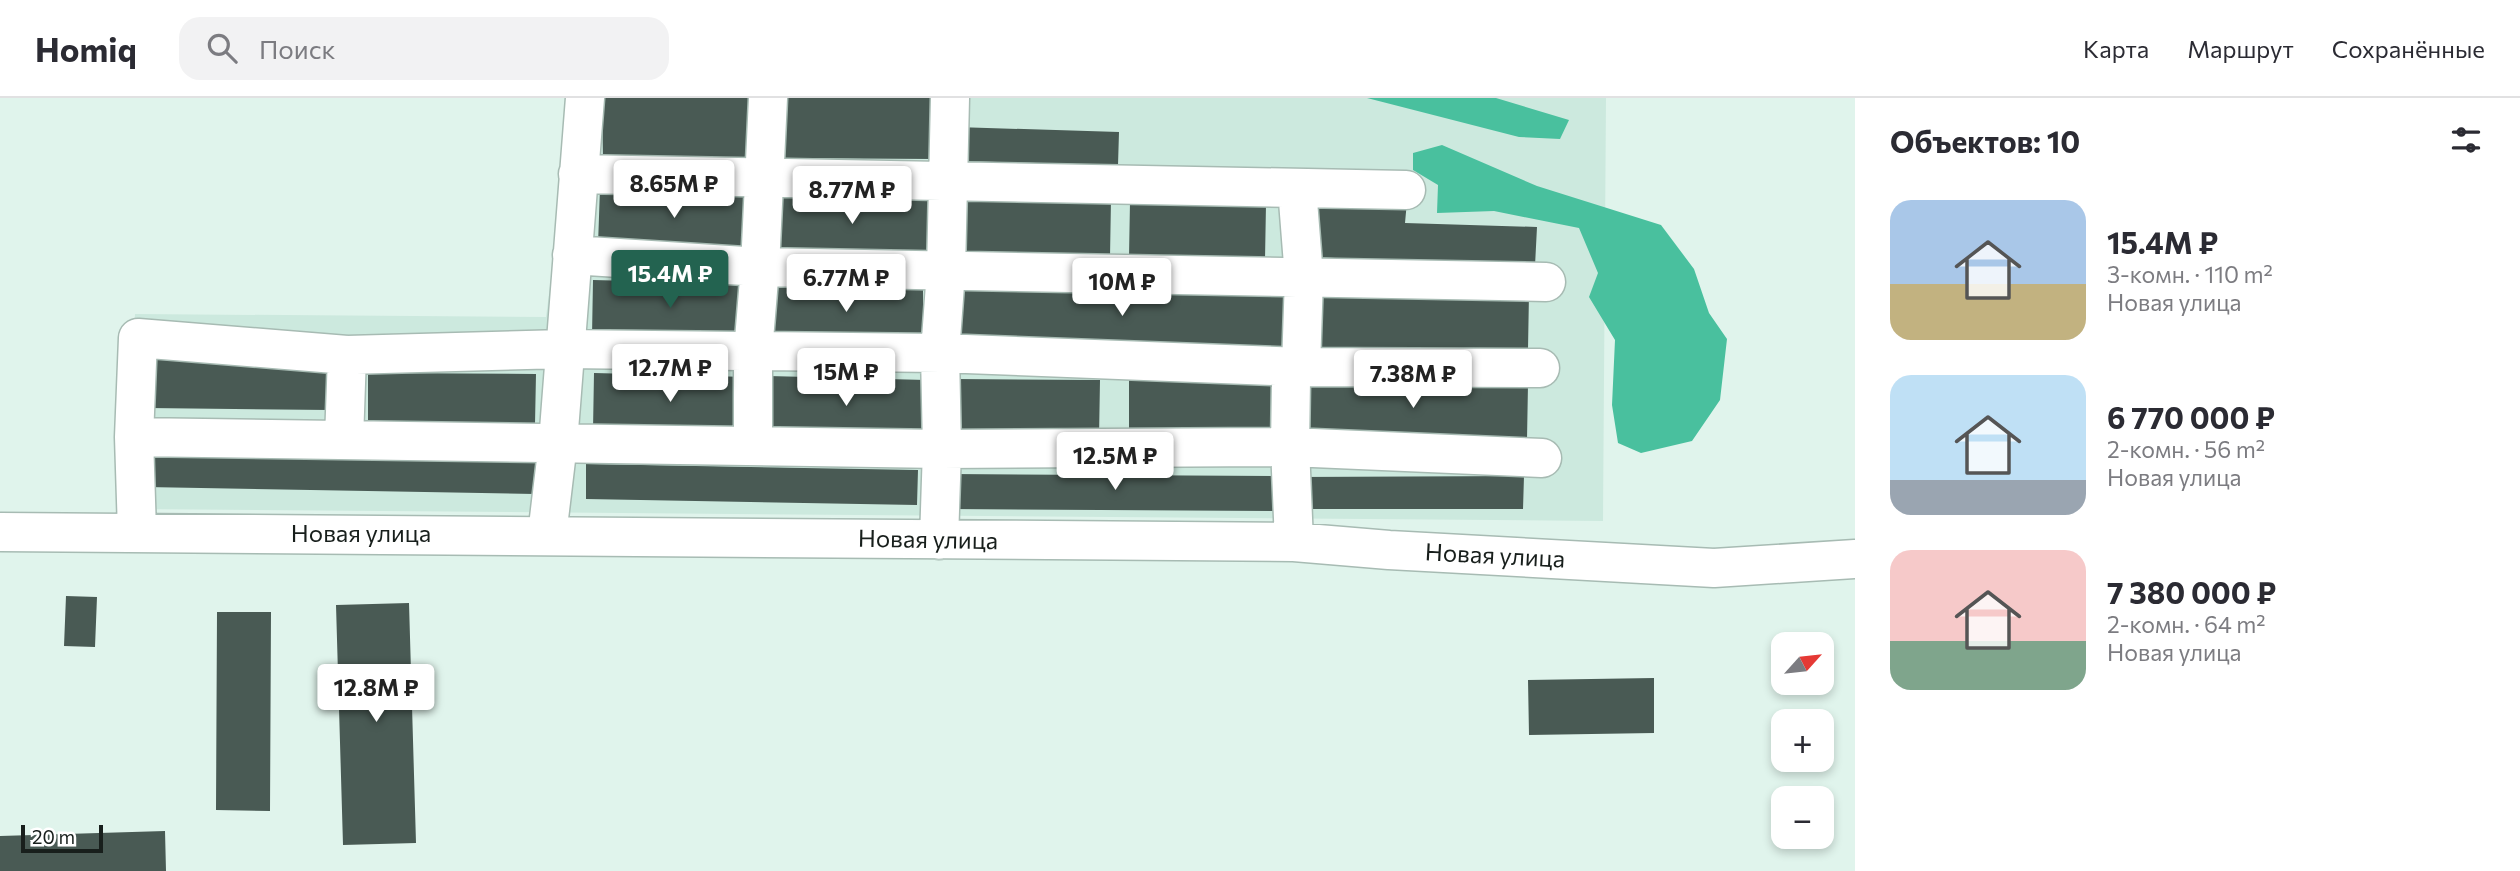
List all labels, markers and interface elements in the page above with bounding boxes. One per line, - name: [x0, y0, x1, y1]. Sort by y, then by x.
- search box: [179, 17, 669, 80]
- text: Homiq: [35, 28, 137, 69]
- icon: search: [203, 29, 241, 67]
- text: Поиск: [259, 33, 336, 64]
- text: Карта: [2083, 34, 2149, 63]
- text: Маршрут: [2187, 34, 2294, 63]
- text: Сохранённые: [2332, 34, 2485, 63]
- icon: filters: [2447, 121, 2485, 159]
- text: Объектов: 10: [1890, 122, 2080, 159]
- pin: 8.65M ₽: [609, 160, 739, 220]
- pin: 8.77M ₽: [787, 166, 917, 226]
- text: 8.65M ₽: [630, 169, 719, 197]
- text: 8.77M ₽: [809, 175, 895, 203]
- text: 15.4M ₽: [2107, 223, 2218, 260]
- icon: home: [1946, 228, 2030, 312]
- pin: 15.4M ₽: [605, 250, 735, 310]
- pin: 6.77M ₽: [781, 254, 911, 314]
- pin: 10M ₽: [1073, 258, 1171, 318]
- text: 15.4M ₽: [627, 259, 713, 287]
- text: 3-комн. · 110 m²: [2107, 260, 2273, 288]
- text: 6.77M ₽: [803, 263, 889, 291]
- text: 10M ₽: [1088, 267, 1156, 295]
- text: Новая улица: [2107, 288, 2242, 316]
- pin: 12.7M ₽: [605, 344, 735, 404]
- pin: 15M ₽: [797, 348, 895, 408]
- pin: 7.38M ₽: [1348, 350, 1478, 410]
- text: 12.7M ₽: [628, 353, 712, 381]
- text: 15M ₽: [813, 357, 879, 385]
- text: 7.38M ₽: [1370, 359, 1456, 387]
- text: 6 770 000 ₽: [2107, 398, 2275, 435]
- icon: home: [1946, 403, 2030, 487]
- pin: 12.5M ₽: [1050, 432, 1180, 492]
- text: 2-комн. · 56 m²: [2107, 435, 2265, 463]
- text: 12.5M ₽: [1073, 441, 1157, 469]
- text: Новая улица: [2107, 463, 2242, 491]
- street label: Новая улица: [291, 518, 431, 547]
- street label: Новая улица: [858, 523, 998, 554]
- street label: Новая улица: [1424, 536, 1566, 573]
- text: 7 380 000 ₽: [2107, 573, 2276, 610]
- icon: home: [1946, 578, 2030, 662]
- text: 2-комн. · 64 m²: [2107, 610, 2266, 638]
- north arrow: [1771, 632, 1834, 695]
- map controls: [1771, 632, 1834, 849]
- text: Новая улица: [2107, 638, 2242, 666]
- pin: 12.8M ₽: [311, 664, 441, 724]
- text: 12.8M ₽: [333, 673, 419, 701]
- button: +: [1771, 709, 1834, 772]
- button: −: [1771, 786, 1834, 849]
- scale bar: [21, 822, 103, 854]
- text: 20 m: [32, 825, 75, 848]

